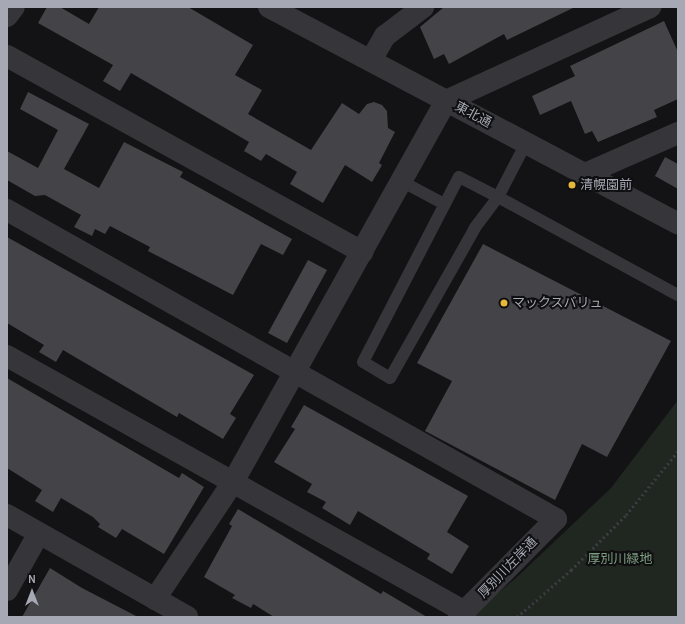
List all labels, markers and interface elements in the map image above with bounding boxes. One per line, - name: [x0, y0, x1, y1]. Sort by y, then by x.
- street label: 東北通: [452, 99, 494, 131]
- place label: 清幌園前: [580, 177, 632, 193]
- marker: 清幌園前: [567, 180, 577, 190]
- place label: マックスバリュ: [512, 295, 603, 311]
- marker: マックスバリュ: [499, 298, 509, 308]
- street label: 厚別川左岸通: [475, 535, 541, 601]
- park label: 厚別川緑地: [588, 551, 652, 567]
- north arrow: [12, 572, 52, 612]
- text: N: [28, 573, 36, 586]

